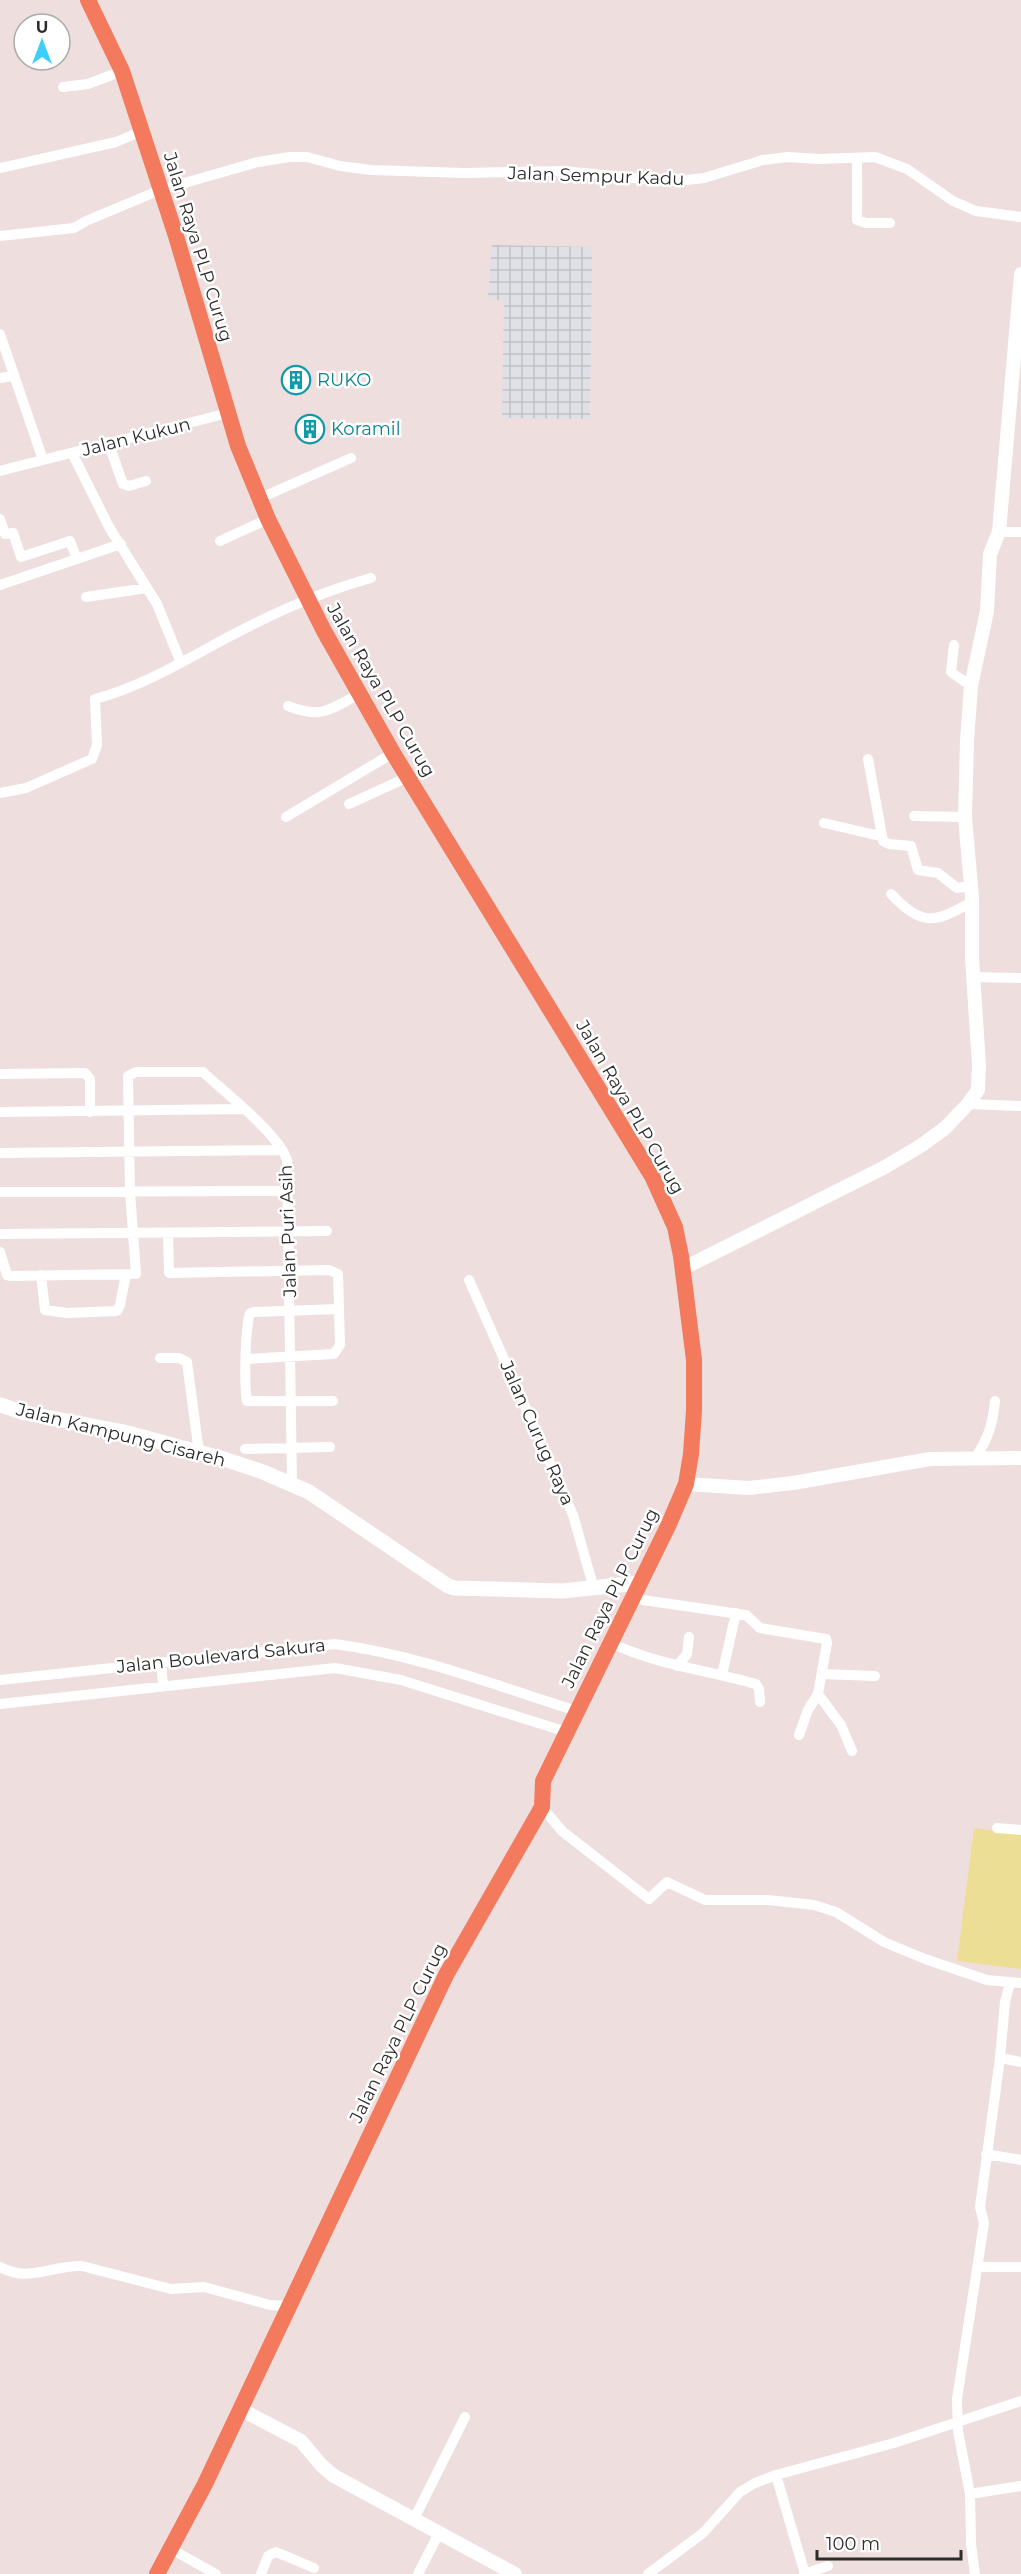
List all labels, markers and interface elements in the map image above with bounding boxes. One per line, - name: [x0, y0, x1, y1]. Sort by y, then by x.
- north arrow: [12, 12, 72, 72]
- text: U: [36, 18, 48, 37]
- street label: Jalan Raya PLP Curug: [158, 149, 237, 344]
- street label: Jalan Sempur Kadu: [506, 162, 685, 190]
- building icon: RUKO: [280, 364, 312, 396]
- place label: RUKO: [317, 369, 371, 391]
- street label: Jalan Kukun: [78, 413, 193, 461]
- building icon: Koramil: [294, 413, 326, 445]
- place label: Koramil: [331, 418, 401, 440]
- street label: Jalan Raya PLP Curug: [322, 598, 440, 781]
- street label: Jalan Raya PLP Curug: [571, 1015, 689, 1198]
- street label: Jalan Puri Asih: [275, 1165, 301, 1298]
- street label: Jalan Curug Raya: [495, 1356, 579, 1509]
- street label: Jalan Kampung Cisareh: [13, 1398, 228, 1472]
- street label: Jalan Raya PLP Curug: [556, 1505, 663, 1692]
- street label: Jalan Boulevard Sakura: [114, 1634, 327, 1678]
- street label: Jalan Raya PLP Curug: [344, 1940, 451, 2127]
- scale bar: [817, 2523, 961, 2561]
- text: 100 m: [826, 2533, 880, 2555]

